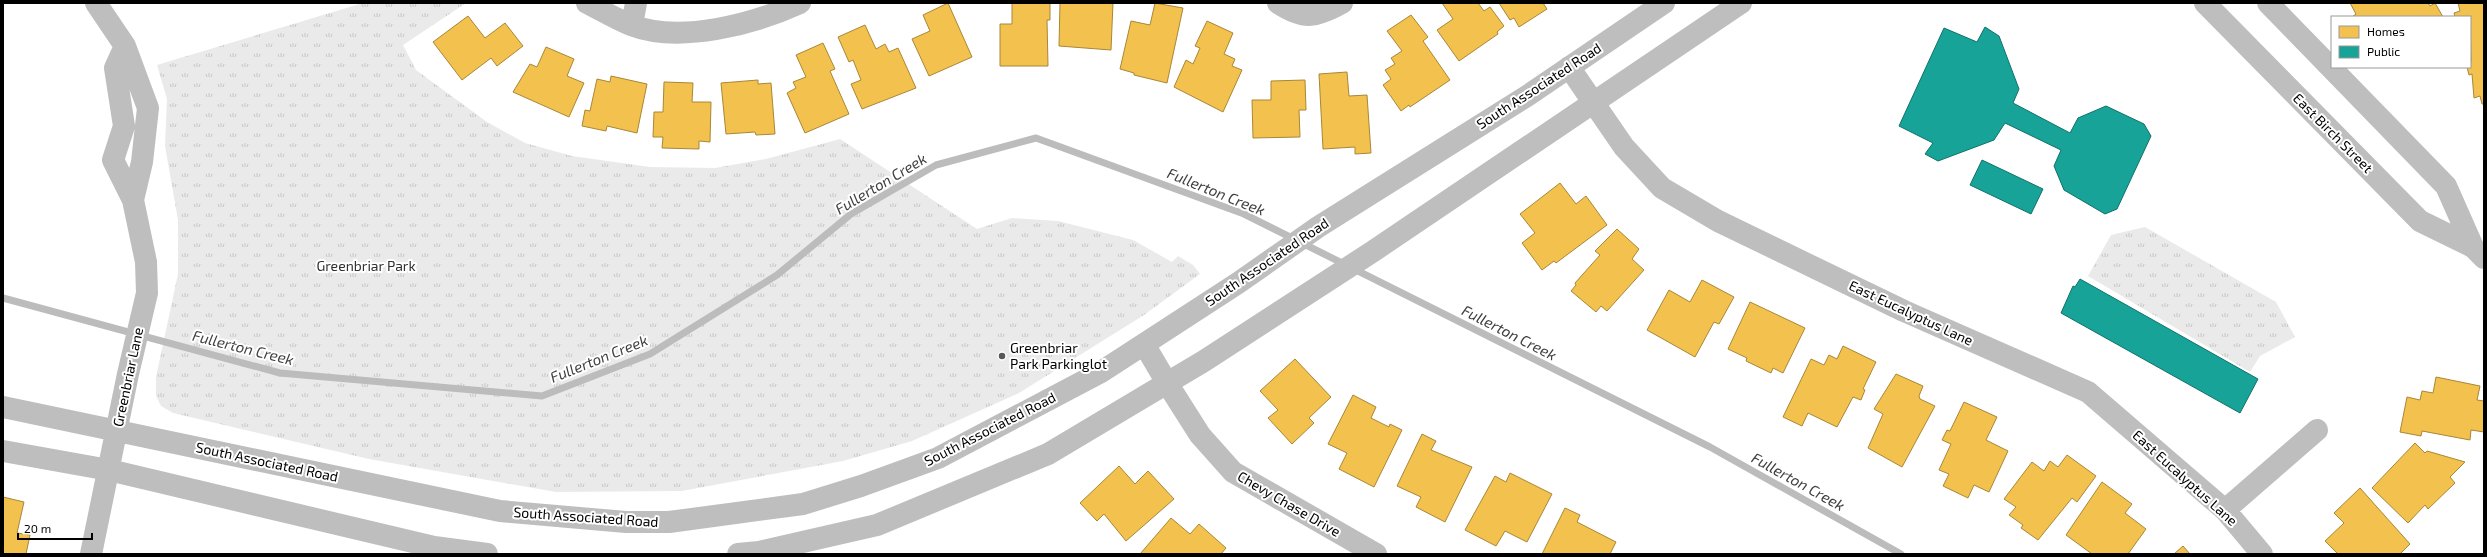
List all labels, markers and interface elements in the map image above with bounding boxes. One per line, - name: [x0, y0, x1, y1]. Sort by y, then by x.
- legend: [2331, 16, 2471, 68]
- text: Homes: [2367, 24, 2405, 38]
- street label: South Associated Road: [1473, 39, 1604, 132]
- text: Public: [2367, 44, 2400, 58]
- street label: East Birch Street: [2290, 89, 2377, 176]
- water label: Fullerton Creek: [831, 149, 930, 218]
- water label: Fullerton Creek: [1165, 163, 1268, 219]
- street label: South Associated Road: [1202, 214, 1332, 309]
- park label: Greenbriar Park: [316, 257, 416, 274]
- street label: East Eucalyptus Lane: [1846, 276, 1976, 349]
- water label: Fullerton Creek: [1459, 301, 1560, 364]
- street label: Greenbriar Lane: [109, 326, 146, 428]
- water label: Fullerton Creek: [191, 326, 296, 368]
- water label: Fullerton Creek: [547, 330, 650, 386]
- place label: Greenbriar Park Parkinglot: [1010, 339, 1107, 372]
- marker: Greenbriar Park Parkinglot: [997, 351, 1007, 361]
- street label: South Associated Road: [921, 388, 1058, 469]
- street label: East Eucalyptus Lane: [2130, 426, 2241, 529]
- street label: South Associated Road: [194, 438, 340, 485]
- water label: Fullerton Creek: [1749, 448, 1848, 514]
- street label: Chevy Chase Drive: [1235, 467, 1344, 540]
- street label: South Associated Road: [513, 503, 659, 530]
- scale bar: [18, 515, 92, 541]
- text: 20 m: [24, 521, 51, 535]

